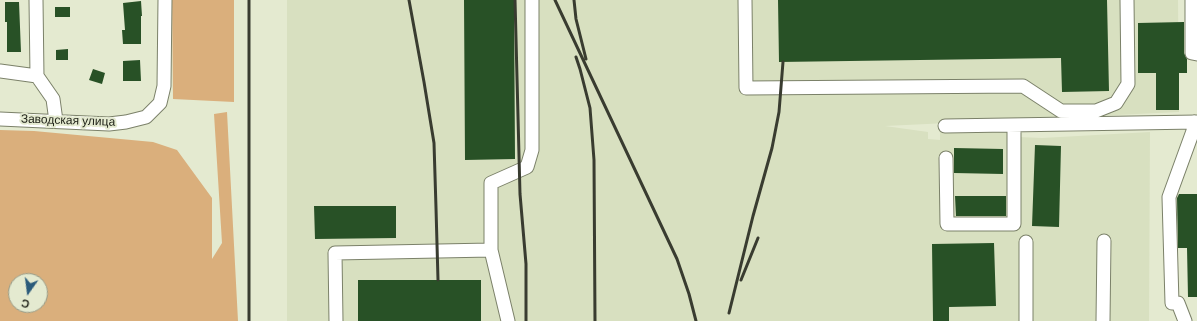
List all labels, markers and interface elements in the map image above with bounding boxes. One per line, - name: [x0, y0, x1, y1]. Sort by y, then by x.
- street label: Заводская улица: [21, 112, 115, 130]
- north arrow: [8, 273, 48, 313]
- text: С: [20, 296, 31, 311]

